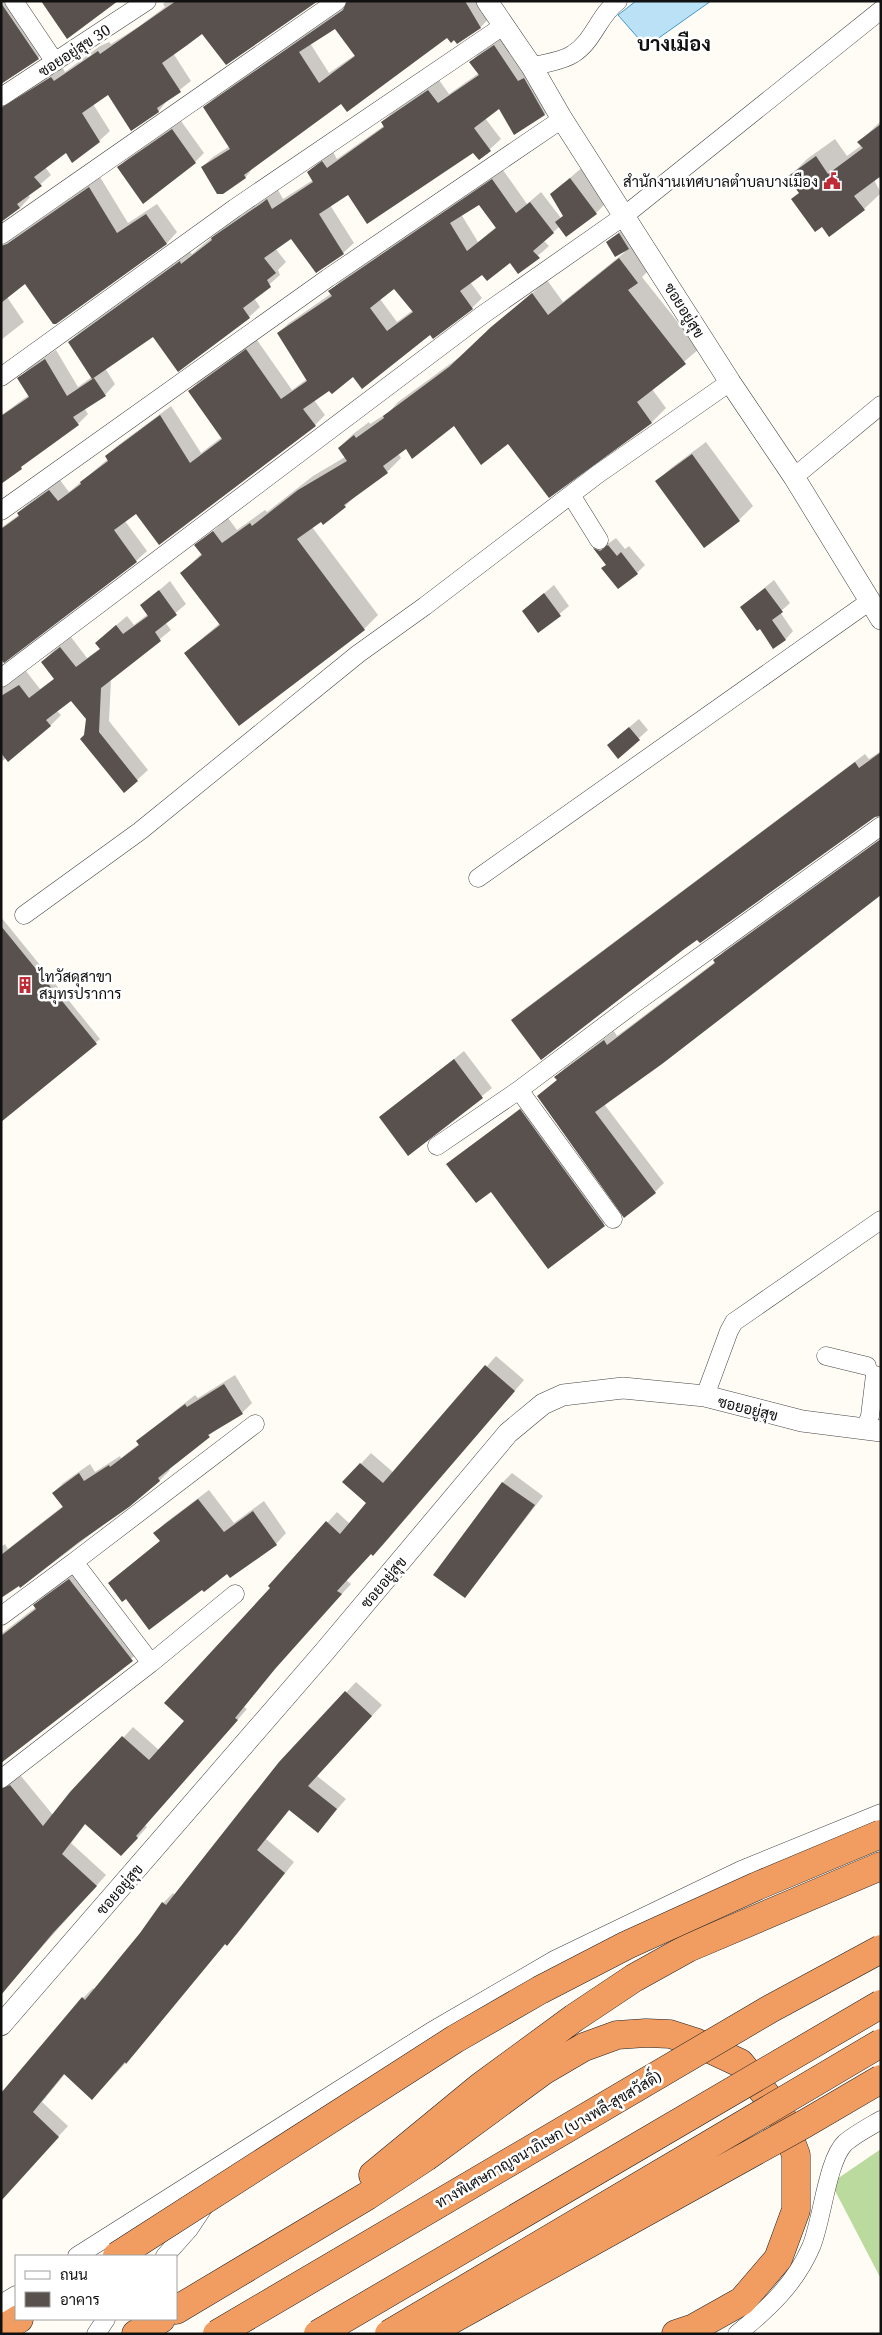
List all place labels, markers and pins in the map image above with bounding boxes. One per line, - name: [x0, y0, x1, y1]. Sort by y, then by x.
- place label: สำนักงานเทศบาลตำบลบางเมือง: [623, 171, 818, 191]
- public building icon: สำนักงานเทศบาลตำบลบางเมือง: [822, 171, 842, 191]
- place label: ไทวัสดุสาขา สมุทรปราการ: [38, 966, 122, 1005]
- building icon: ไทวัสดุสาขา สมุทรปราการ: [15, 975, 35, 995]

